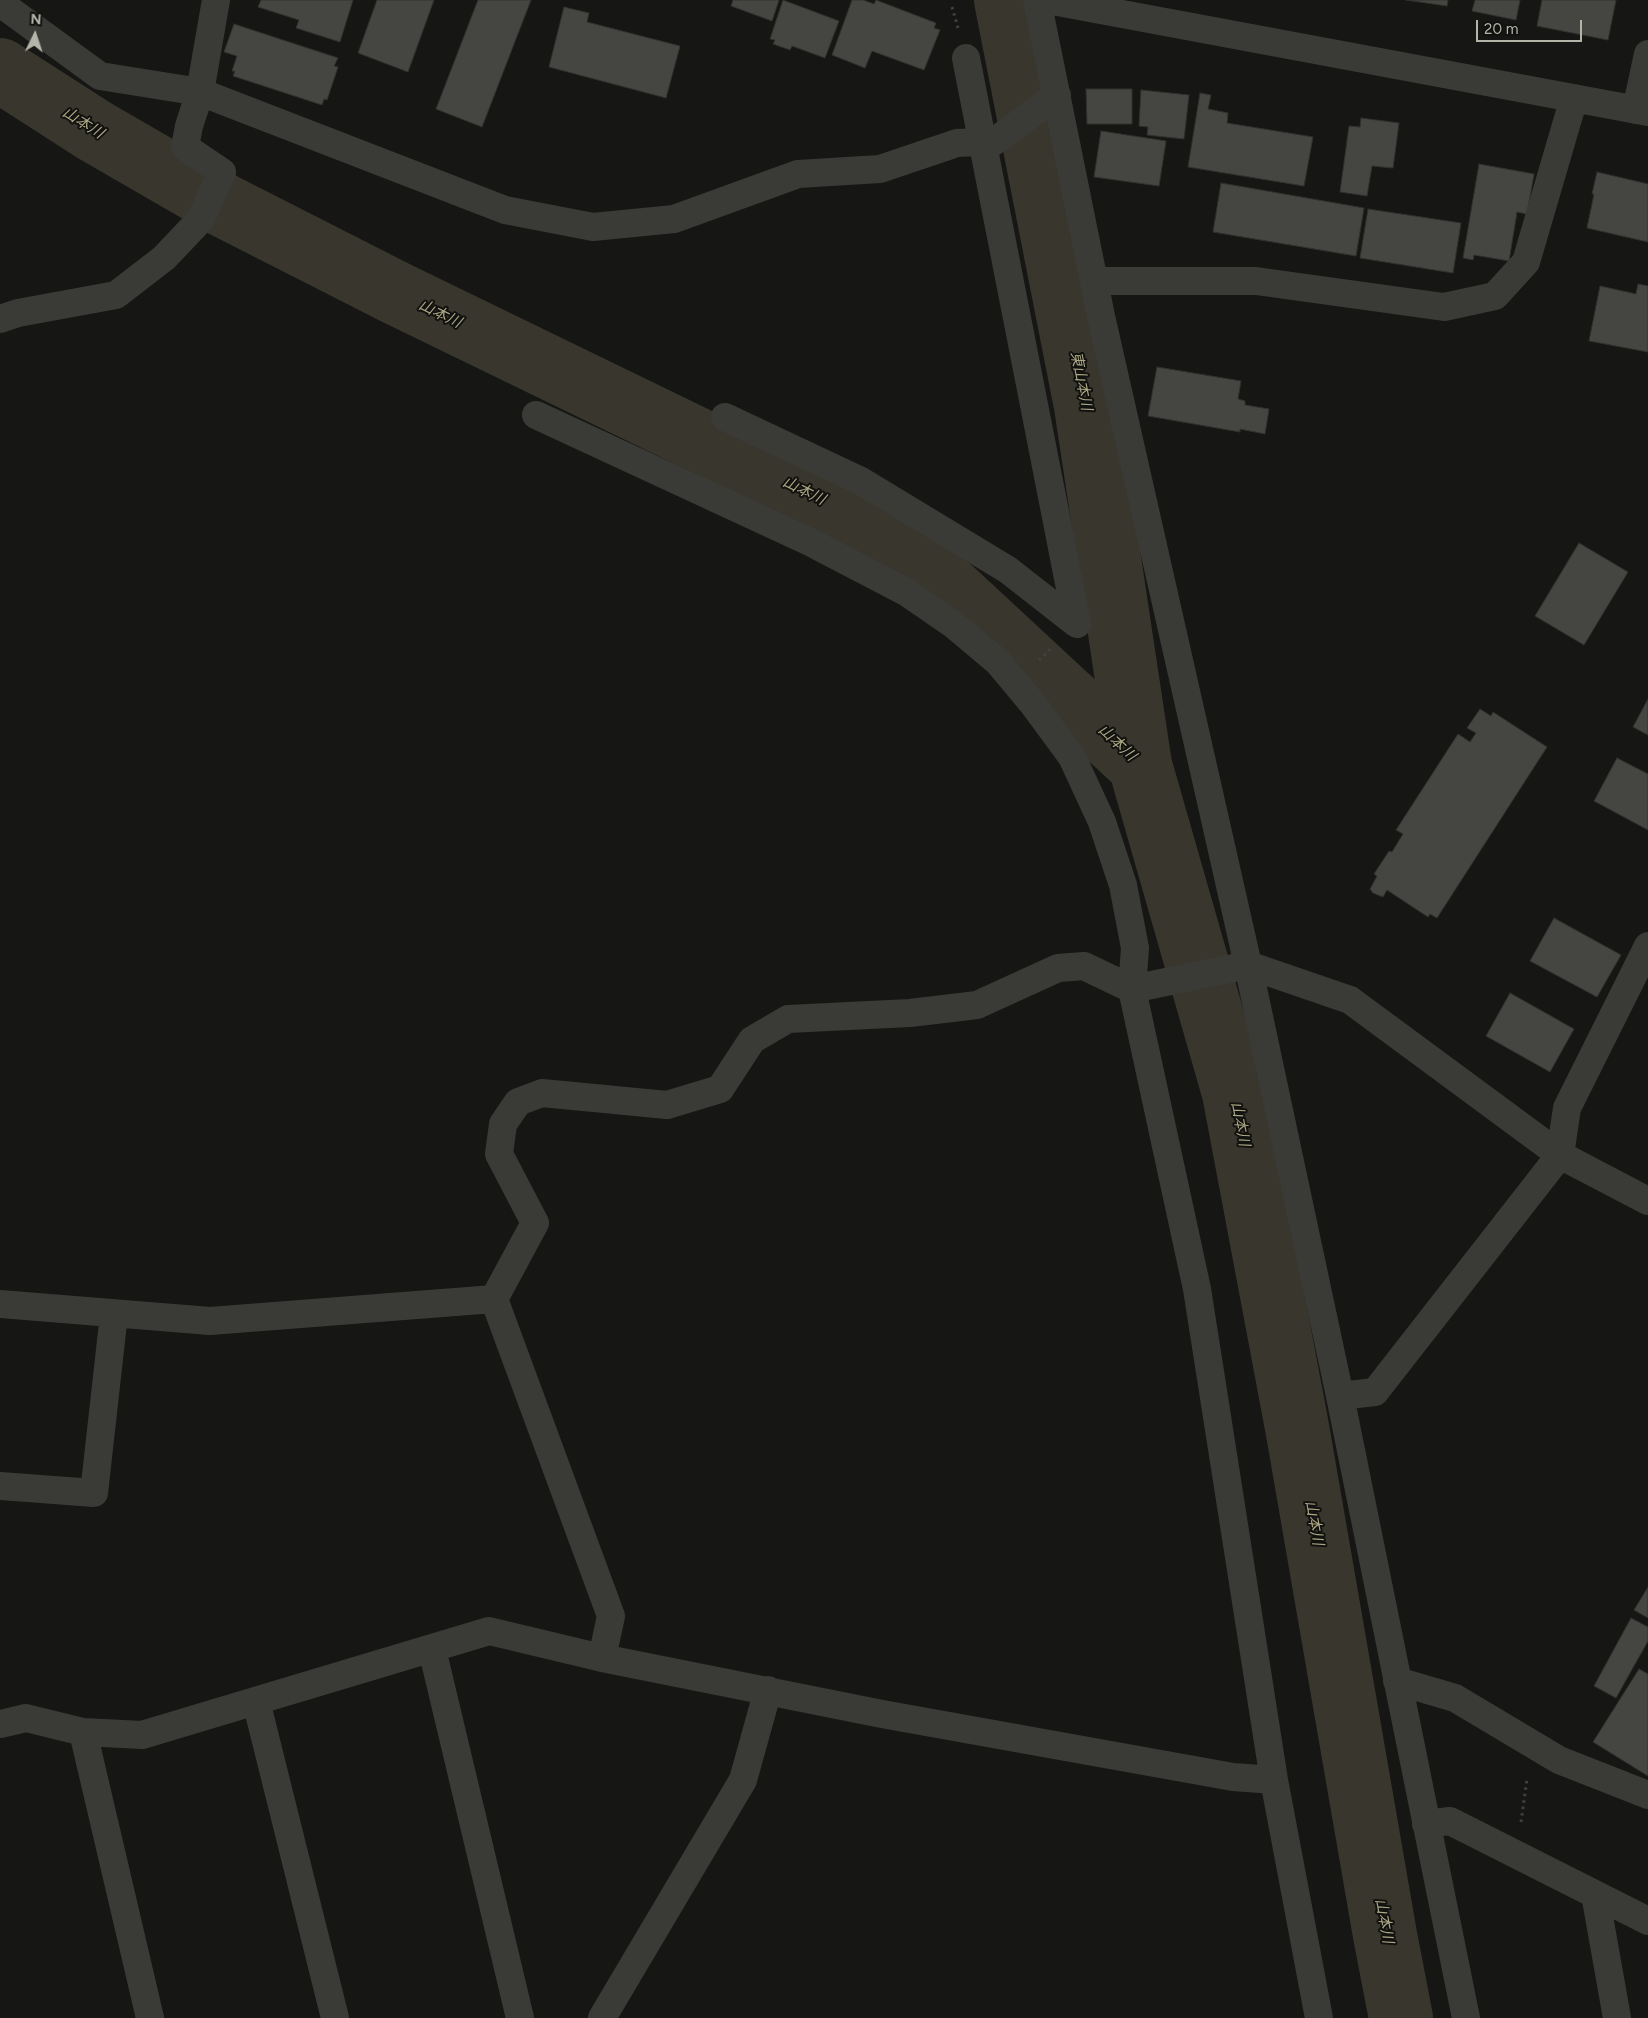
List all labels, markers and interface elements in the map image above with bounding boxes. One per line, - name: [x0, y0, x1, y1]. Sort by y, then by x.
- north arrow: [10, 10, 60, 60]
- scale bar: [1478, 10, 1584, 42]
- text: N: [30, 11, 42, 28]
- text: 20 m: [1484, 20, 1518, 38]
- water label: 山本川: [59, 103, 107, 143]
- water label: 山本川: [416, 296, 464, 332]
- water label: 東山本川: [1066, 350, 1096, 412]
- water label: 山本川: [780, 473, 828, 509]
- water label: 山本川: [1094, 721, 1140, 765]
- water label: 山本川: [1227, 1100, 1253, 1148]
- water label: 山本川: [1301, 1499, 1327, 1547]
- water label: 山本川: [1371, 1897, 1397, 1945]

